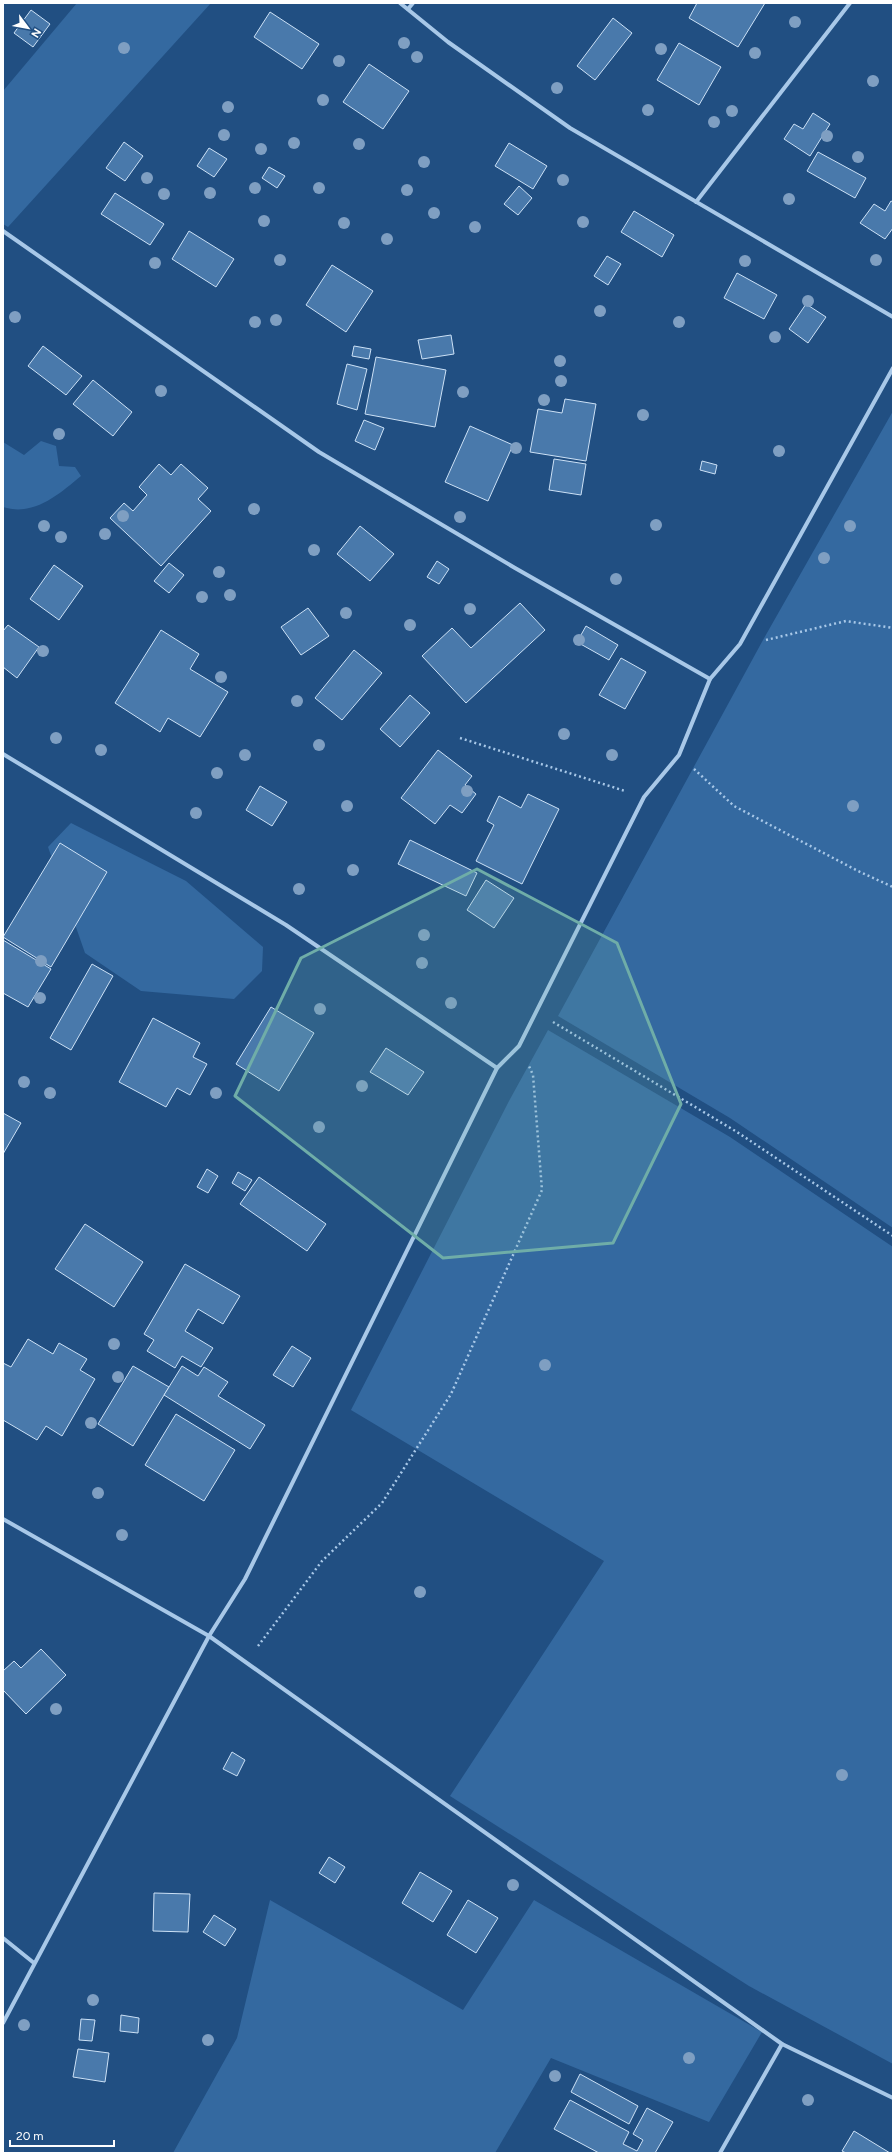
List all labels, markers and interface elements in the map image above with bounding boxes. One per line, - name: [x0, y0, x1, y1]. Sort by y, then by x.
- north arrow: [8, 8, 48, 48]
- text: N: [28, 26, 44, 40]
- scale bar: [10, 2122, 114, 2148]
- text: 20 m: [16, 2129, 44, 2143]

